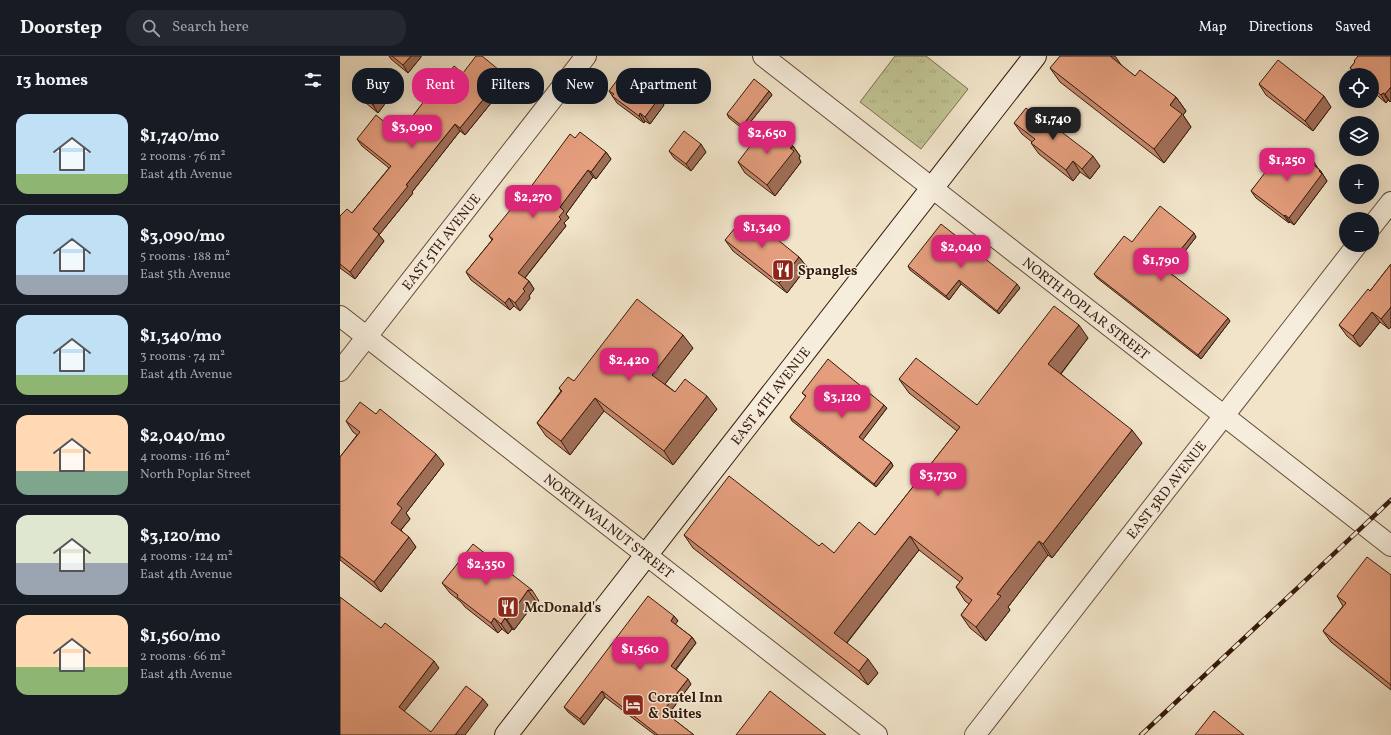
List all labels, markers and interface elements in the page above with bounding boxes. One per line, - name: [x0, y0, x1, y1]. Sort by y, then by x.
- search box: [126, 10, 406, 46]
- text: Doorstep: [20, 15, 102, 41]
- icon: search: [140, 17, 162, 39]
- text: Search here: [172, 17, 249, 38]
- text: Map: [1199, 18, 1227, 37]
- text: Directions: [1249, 18, 1313, 37]
- text: Saved: [1335, 18, 1371, 37]
- chip: Buy: [352, 68, 404, 104]
- chip: Rent: [412, 68, 469, 104]
- chip: Filters: [477, 68, 544, 104]
- chip: New: [552, 68, 608, 104]
- chip: Apartment: [616, 68, 711, 104]
- map controls: [1339, 68, 1379, 252]
- button: locate: [1339, 68, 1379, 108]
- text: 13 homes: [16, 69, 88, 92]
- icon: filters: [302, 69, 324, 91]
- pin: $1,740: [1020, 107, 1086, 141]
- text: $1,740: [1035, 111, 1071, 129]
- pin: $3,090: [379, 115, 445, 149]
- button: layers: [1339, 116, 1379, 156]
- text: $3,090: [391, 119, 433, 137]
- pin: $2,650: [734, 121, 800, 155]
- text: $1,740/mo: [140, 125, 219, 148]
- text: $2,650: [747, 125, 787, 143]
- icon: home: [48, 130, 96, 178]
- text: 2 rooms · 76 m²: [140, 148, 225, 166]
- pin: $1,250: [1254, 148, 1320, 182]
- text: $1,250: [1268, 152, 1306, 170]
- button: +: [1339, 164, 1379, 204]
- text: East 4th Avenue: [140, 166, 232, 184]
- pin: $2,270: [500, 185, 566, 219]
- text: $2,270: [514, 189, 552, 207]
- street label: EAST 5TH AVENUE: [398, 190, 486, 295]
- button: −: [1339, 212, 1379, 252]
- pin: $1,340: [729, 215, 795, 249]
- text: $1,340: [743, 219, 781, 237]
- text: $3,090/mo: [140, 225, 225, 248]
- icon: home: [48, 231, 96, 279]
- pin: $2,040: [928, 235, 994, 269]
- text: $2,040: [940, 239, 982, 257]
- text: 5 rooms · 188 m²: [140, 248, 230, 266]
- pin: $1,790: [1128, 248, 1194, 282]
- text: $1,790: [1142, 252, 1180, 270]
- street label: NORTH POPLAR STREET: [1018, 254, 1153, 365]
- restaurant icon: Spangles: [770, 257, 796, 283]
- place label: Spangles: [798, 262, 858, 281]
- text: East 5th Avenue: [140, 266, 231, 284]
- text: $1,340/mo: [140, 325, 221, 348]
- icon: home: [48, 331, 96, 379]
- street label: EAST 4TH AVENUE: [727, 344, 816, 450]
- text: 3 rooms · 74 m²: [140, 348, 225, 366]
- pin: $2,420: [596, 348, 662, 382]
- text: $2,420: [609, 352, 649, 370]
- text: East 4th Avenue: [140, 366, 232, 384]
- pin: $3,120: [809, 385, 875, 419]
- text: $3,120: [823, 389, 861, 407]
- text: $2,040/mo: [140, 425, 225, 448]
- icon: home: [48, 431, 96, 479]
- street label: EAST 3RD AVENUE: [1123, 438, 1212, 544]
- text: 4 rooms · 116 m²: [140, 448, 230, 466]
- pin: $3,730: [905, 463, 971, 497]
- text: North Poplar Street: [140, 466, 251, 484]
- text: $3,730: [919, 467, 957, 485]
- street label: NORTH WALNUT STREET: [539, 470, 677, 584]
- text: $3,120/mo: [140, 525, 221, 548]
- icon: home: [48, 531, 96, 579]
- text: 4 rooms · 124 m²: [140, 548, 233, 566]
- pin: $2,350: [453, 552, 519, 586]
- text: $2,350: [467, 556, 505, 574]
- text: East 4th Avenue: [140, 566, 232, 584]
- restaurant icon: McDonald's: [495, 594, 521, 620]
- place label: McDonald's: [524, 599, 601, 618]
- text: $1,560/mo: [140, 625, 220, 648]
- icon: home: [48, 631, 96, 679]
- pin: $1,560: [607, 637, 673, 671]
- text: $1,560: [621, 641, 659, 659]
- text: 2 rooms · 66 m²: [140, 648, 226, 666]
- text: East 4th Avenue: [140, 666, 232, 684]
- place label: Coratel Inn & Suites: [648, 689, 723, 724]
- hotel icon: Coratel Inn & Suites: [620, 692, 646, 718]

